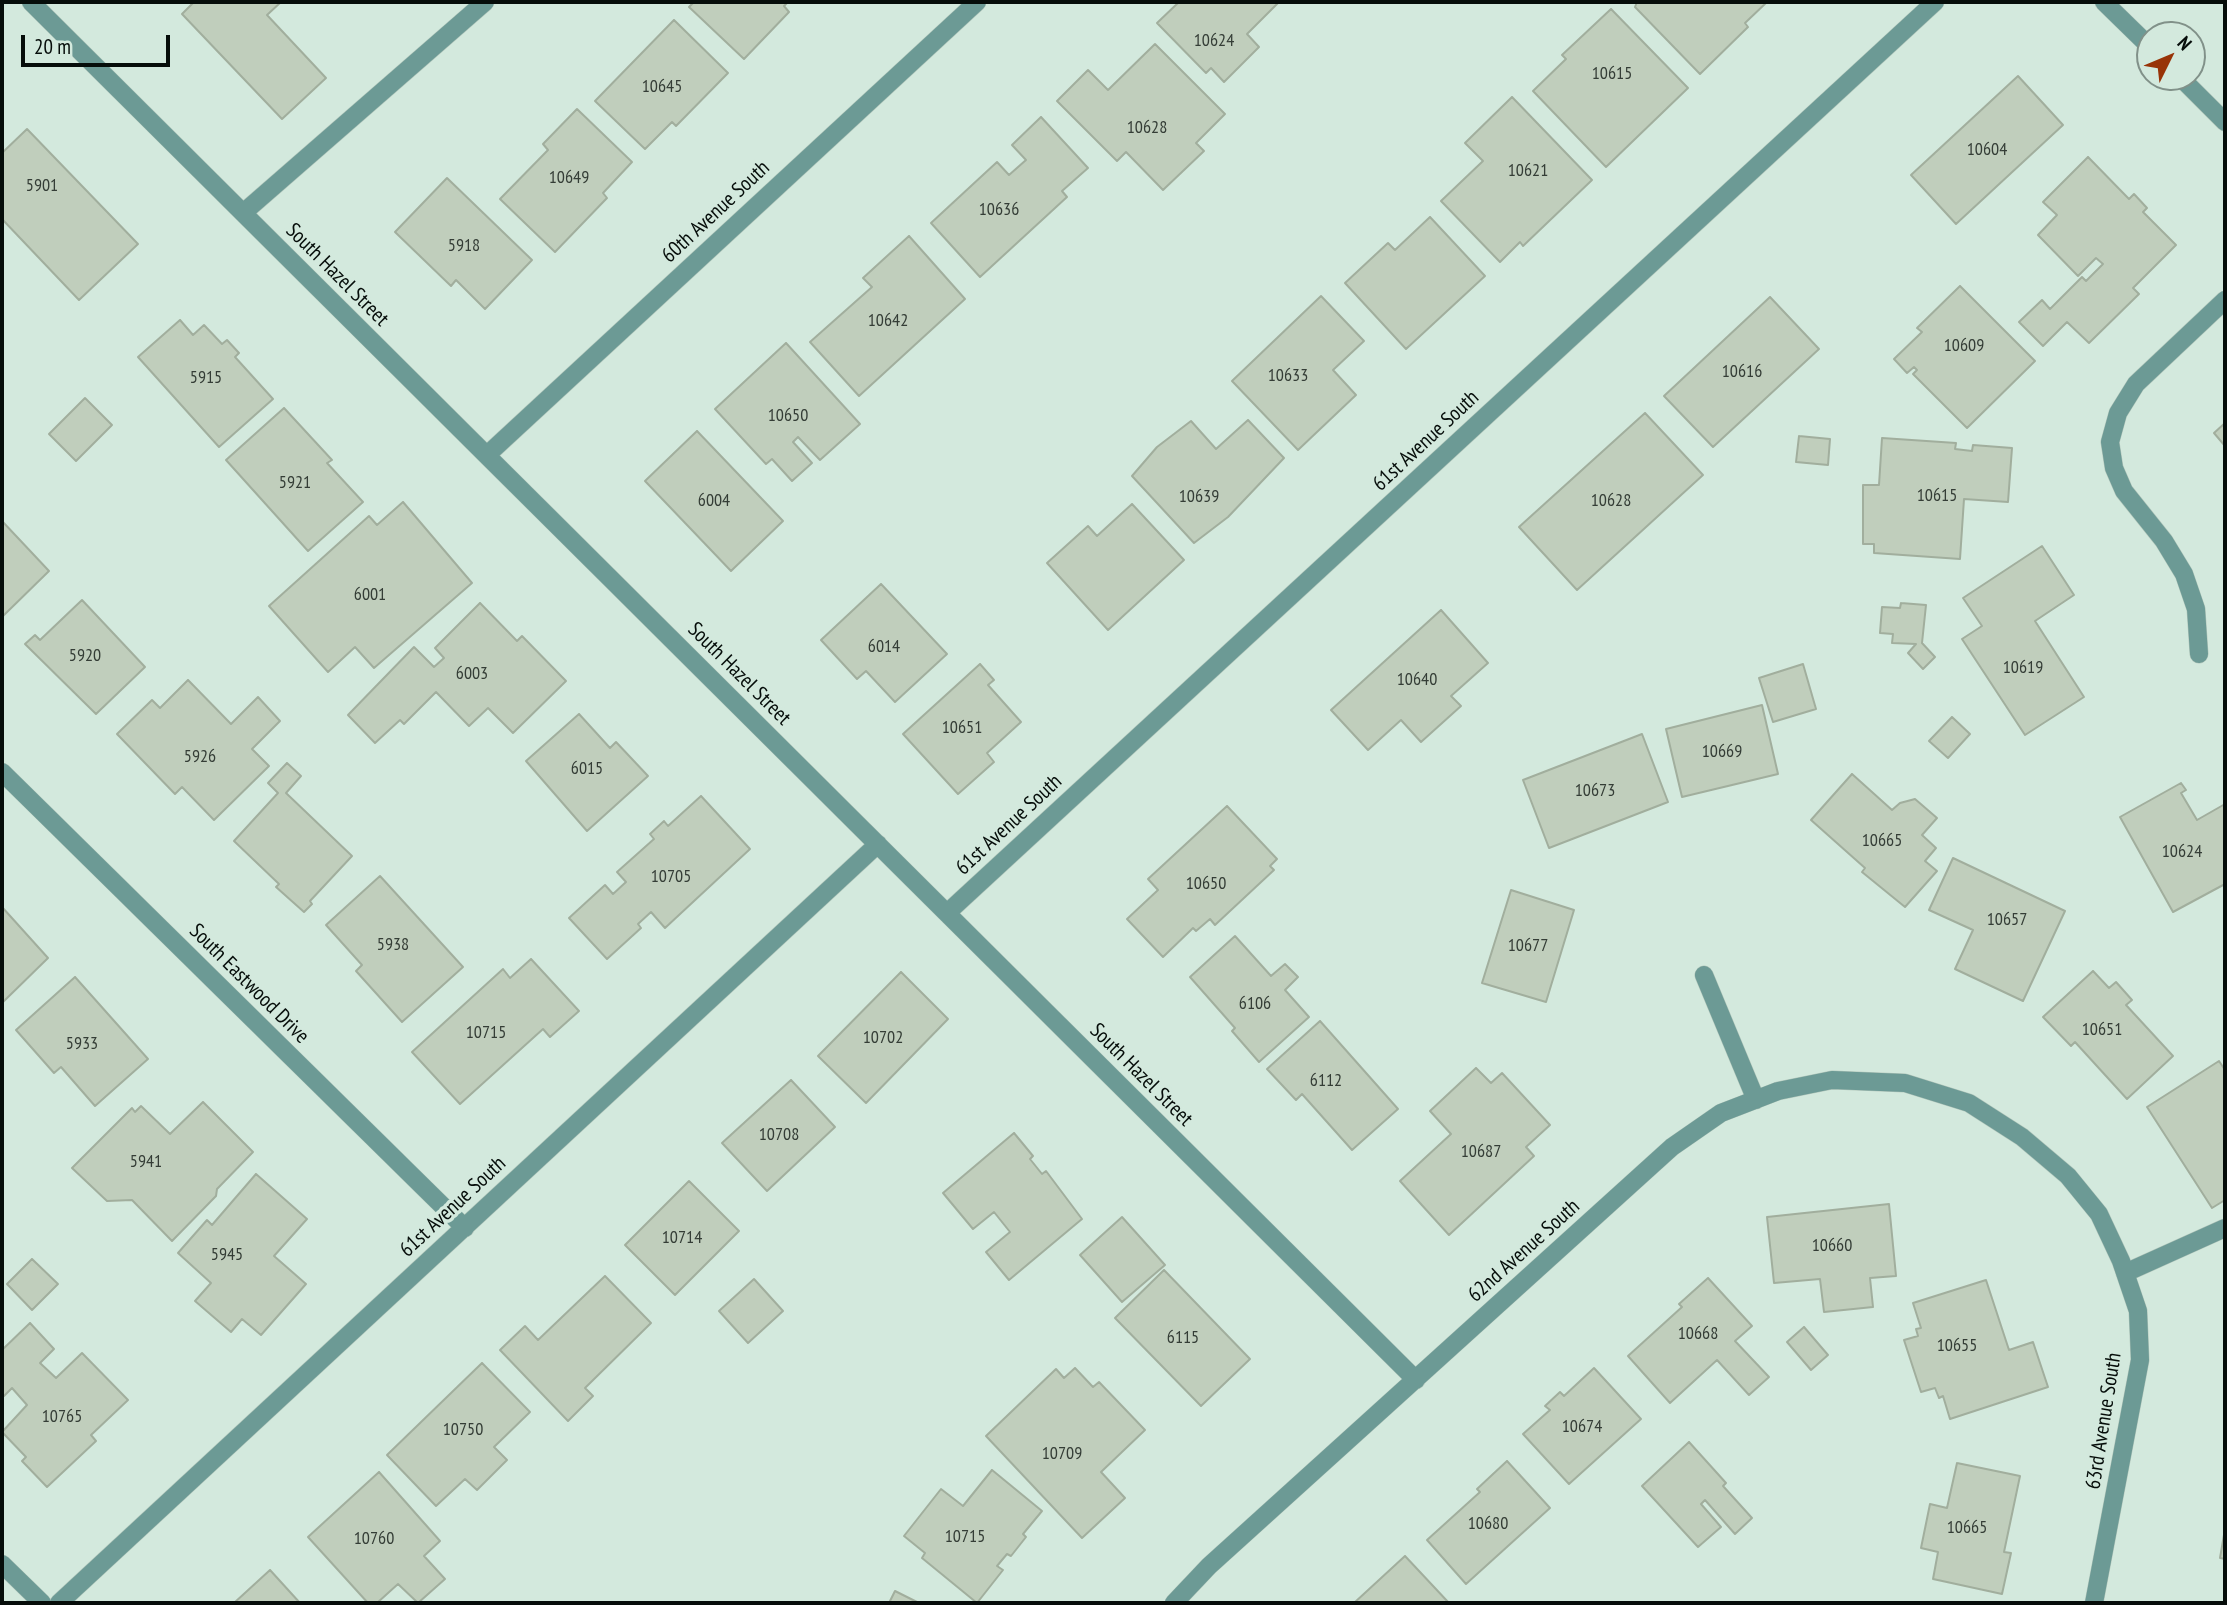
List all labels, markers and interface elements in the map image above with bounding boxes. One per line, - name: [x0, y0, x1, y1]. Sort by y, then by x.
- scale bar: [24, 21, 173, 65]
- north arrow: [2136, 21, 2206, 91]
- house number: 10624: [1194, 30, 1234, 52]
- text: N: [2173, 31, 2197, 55]
- text: 20 m: [34, 33, 71, 60]
- house number: 10615: [1592, 63, 1632, 85]
- house number: 10645: [642, 76, 682, 98]
- house number: 10628: [1127, 117, 1167, 139]
- house number: 10604: [1967, 139, 2007, 161]
- street label: 60th Avenue South: [657, 156, 775, 268]
- house number: 10621: [1508, 160, 1548, 182]
- house number: 10649: [549, 167, 589, 189]
- house number: 5901: [26, 175, 58, 197]
- house number: 10636: [979, 199, 1019, 221]
- street label: South Hazel Street: [280, 218, 394, 332]
- house number: 5918: [448, 235, 480, 257]
- house number: 10642: [868, 310, 908, 332]
- house number: 10609: [1944, 335, 1984, 357]
- house number: 10616: [1722, 361, 1762, 383]
- house number: 10633: [1268, 365, 1308, 387]
- house number: 5915: [190, 367, 222, 389]
- street label: 61st Avenue South: [1368, 385, 1484, 497]
- house number: 10650: [768, 405, 808, 427]
- house number: 5921: [279, 472, 311, 494]
- house number: 10615: [1917, 485, 1957, 507]
- house number: 10639: [1179, 486, 1219, 508]
- house number: 6004: [698, 490, 730, 512]
- house number: 10628: [1591, 490, 1631, 512]
- house number: 6001: [354, 584, 386, 606]
- street label: South Hazel Street: [682, 617, 796, 731]
- house number: 6014: [868, 636, 900, 658]
- house number: 5920: [69, 645, 101, 667]
- house number: 10619: [2003, 657, 2043, 679]
- house number: 6003: [456, 663, 488, 685]
- house number: 10640: [1397, 669, 1437, 691]
- house number: 10651: [942, 717, 982, 739]
- house number: 10669: [1702, 741, 1742, 763]
- house number: 5926: [184, 746, 216, 768]
- house number: 6015: [571, 758, 603, 780]
- street label: 61st Avenue South: [951, 769, 1067, 881]
- house number: 10673: [1575, 780, 1615, 802]
- house number: 10665: [1862, 830, 1902, 852]
- house number: 10624: [2162, 841, 2202, 863]
- house number: 10705: [651, 866, 691, 888]
- house number: 10650: [1186, 873, 1226, 895]
- house number: 10657: [1987, 909, 2027, 931]
- street label: South Eastwood Drive: [184, 919, 314, 1049]
- house number: 5938: [377, 934, 409, 956]
- house number: 10677: [1508, 935, 1548, 957]
- house number: 6106: [1239, 993, 1271, 1015]
- street label: South Hazel Street: [1084, 1018, 1198, 1132]
- house number: 10651: [2082, 1019, 2122, 1041]
- house number: 10715: [466, 1022, 506, 1044]
- house number: 10702: [863, 1027, 903, 1049]
- house number: 5933: [66, 1033, 98, 1055]
- house number: 6112: [1310, 1070, 1342, 1092]
- house number: 10708: [759, 1124, 799, 1146]
- house number: 10687: [1461, 1141, 1501, 1163]
- house number: 5941: [130, 1151, 162, 1173]
- street label: 61st Avenue South: [395, 1151, 511, 1263]
- street label: 62nd Avenue South: [1463, 1194, 1585, 1308]
- house number: 10714: [662, 1227, 702, 1249]
- house number: 10660: [1812, 1235, 1852, 1257]
- house number: 5945: [211, 1244, 243, 1266]
- house number: 10668: [1678, 1323, 1718, 1345]
- house number: 6115: [1167, 1327, 1199, 1349]
- house number: 10655: [1937, 1335, 1977, 1357]
- street label: 63rd Avenue South: [2081, 1351, 2127, 1491]
- house number: 10765: [42, 1406, 82, 1428]
- house number: 10674: [1562, 1416, 1602, 1438]
- house number: 10750: [443, 1419, 483, 1441]
- house number: 10709: [1042, 1443, 1082, 1465]
- house number: 10680: [1468, 1513, 1508, 1535]
- house number: 10665: [1947, 1517, 1987, 1539]
- house number: 10715: [945, 1526, 985, 1548]
- house number: 10760: [354, 1528, 394, 1550]

